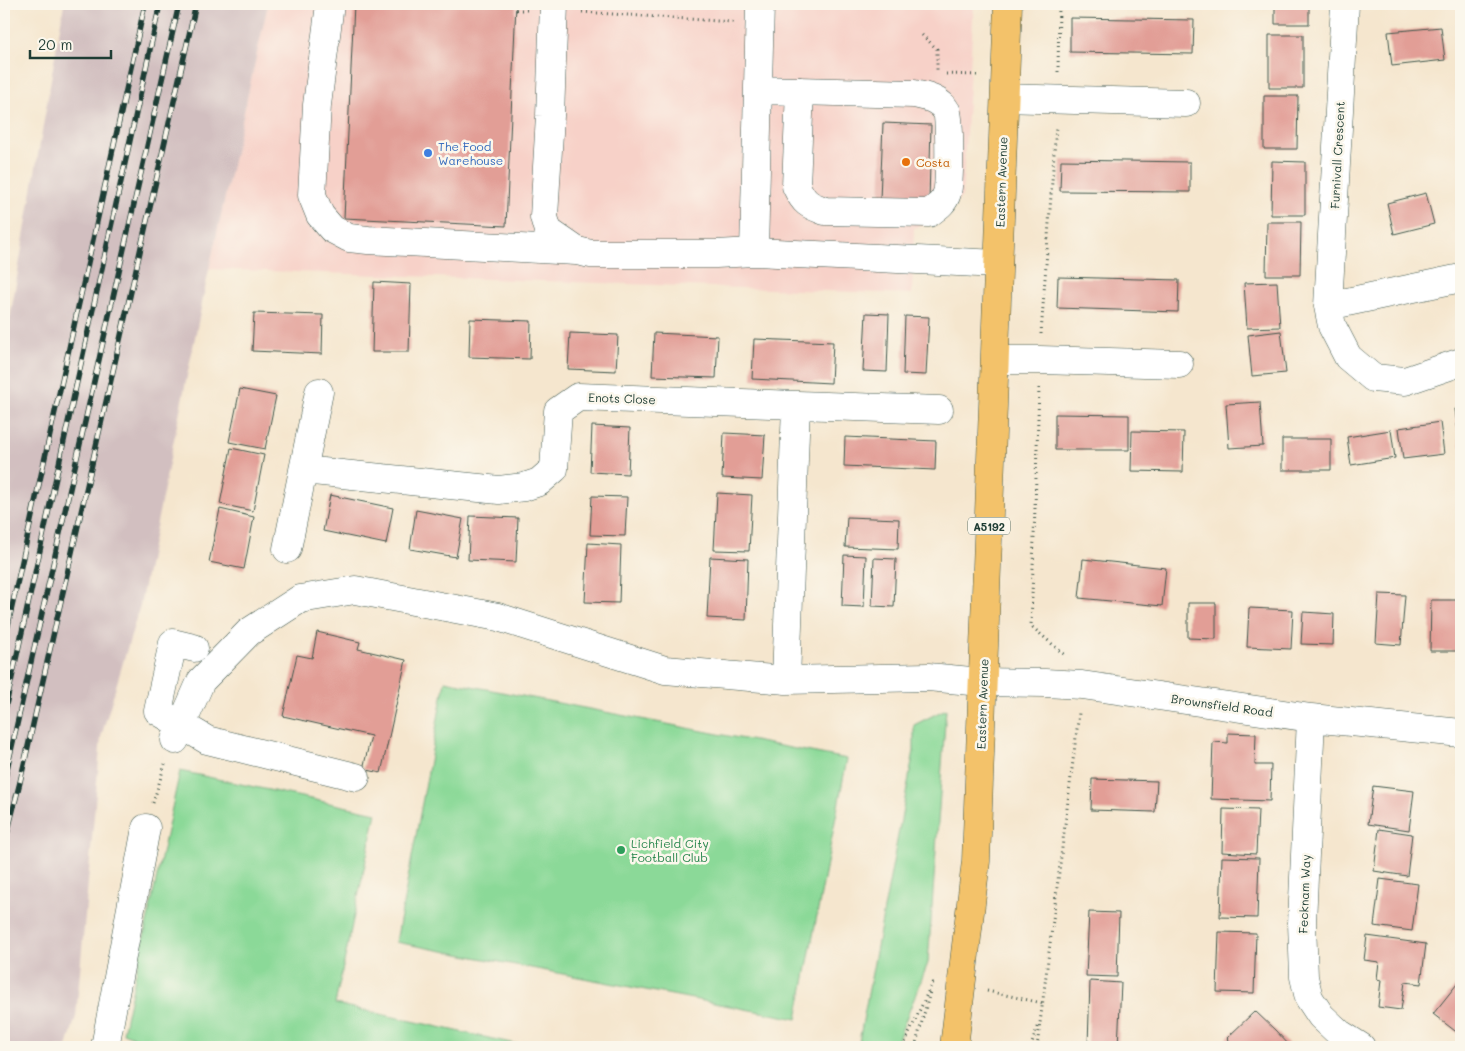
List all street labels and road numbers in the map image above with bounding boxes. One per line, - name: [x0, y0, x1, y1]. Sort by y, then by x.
- street label: Furnivall Crescent: [1326, 101, 1348, 209]
- street label: Eastern Avenue: [991, 136, 1011, 228]
- street label: Enots Close: [588, 389, 656, 407]
- road number: A5192: [968, 518, 1010, 534]
- street label: Eastern Avenue: [972, 658, 992, 750]
- street label: Brownsfield Road: [1170, 690, 1274, 720]
- street label: Fecknam Way: [1295, 854, 1313, 934]

